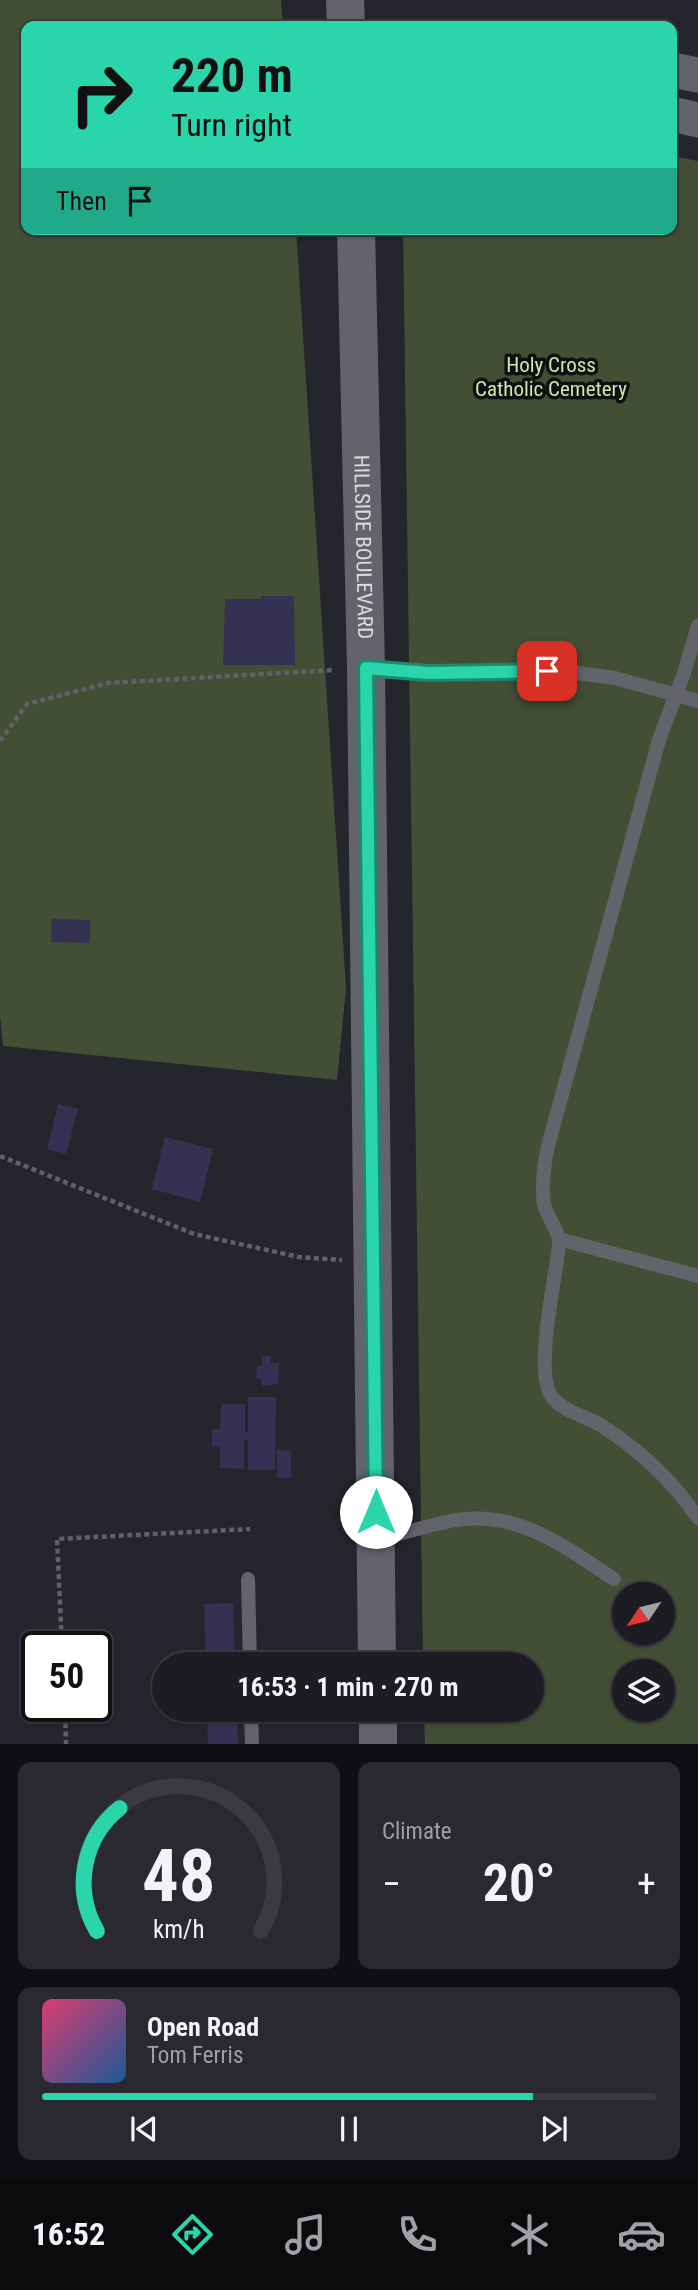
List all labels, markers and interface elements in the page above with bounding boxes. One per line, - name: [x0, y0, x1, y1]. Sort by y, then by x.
- text: 220 m: [171, 47, 293, 104]
- icon: right: [56, 49, 147, 140]
- text: Turn right: [171, 106, 292, 144]
- icon: arrive: [121, 182, 159, 220]
- text: Then: [56, 186, 107, 216]
- park label: Holy Cross Catholic Cemetery: [475, 353, 627, 401]
- street label: HILLSIDE BOULEVARD: [349, 454, 377, 639]
- pin: [517, 641, 577, 701]
- icon: arrive: [528, 652, 566, 690]
- position arrow: [339, 1475, 413, 1549]
- north arrow: [612, 1582, 676, 1645]
- map controls: [612, 1582, 675, 1722]
- speed limit sign: 50: [21, 1631, 112, 1722]
- button: layers: [612, 1659, 675, 1722]
- text: 16:53 · 1 min · 270 m: [238, 1672, 458, 1702]
- text: Climate: [382, 1818, 452, 1845]
- text: 48: [142, 1834, 216, 1920]
- text: 20°: [483, 1853, 555, 1914]
- text: −: [382, 1862, 401, 1906]
- text: +: [637, 1862, 656, 1906]
- text: km/h: [153, 1915, 205, 1944]
- text: Open Road: [147, 2012, 259, 2042]
- text: Tom Ferris: [147, 2042, 243, 2069]
- icon: previous: [125, 2110, 163, 2148]
- icon: pause: [330, 2110, 368, 2148]
- icon: next: [535, 2110, 573, 2148]
- icon: directions: [168, 2210, 217, 2259]
- icon: music: [281, 2210, 330, 2259]
- icon: phone: [393, 2210, 442, 2259]
- icon: climate: [505, 2210, 554, 2259]
- icon: car: [617, 2210, 666, 2259]
- text: 16:52: [32, 2215, 105, 2253]

